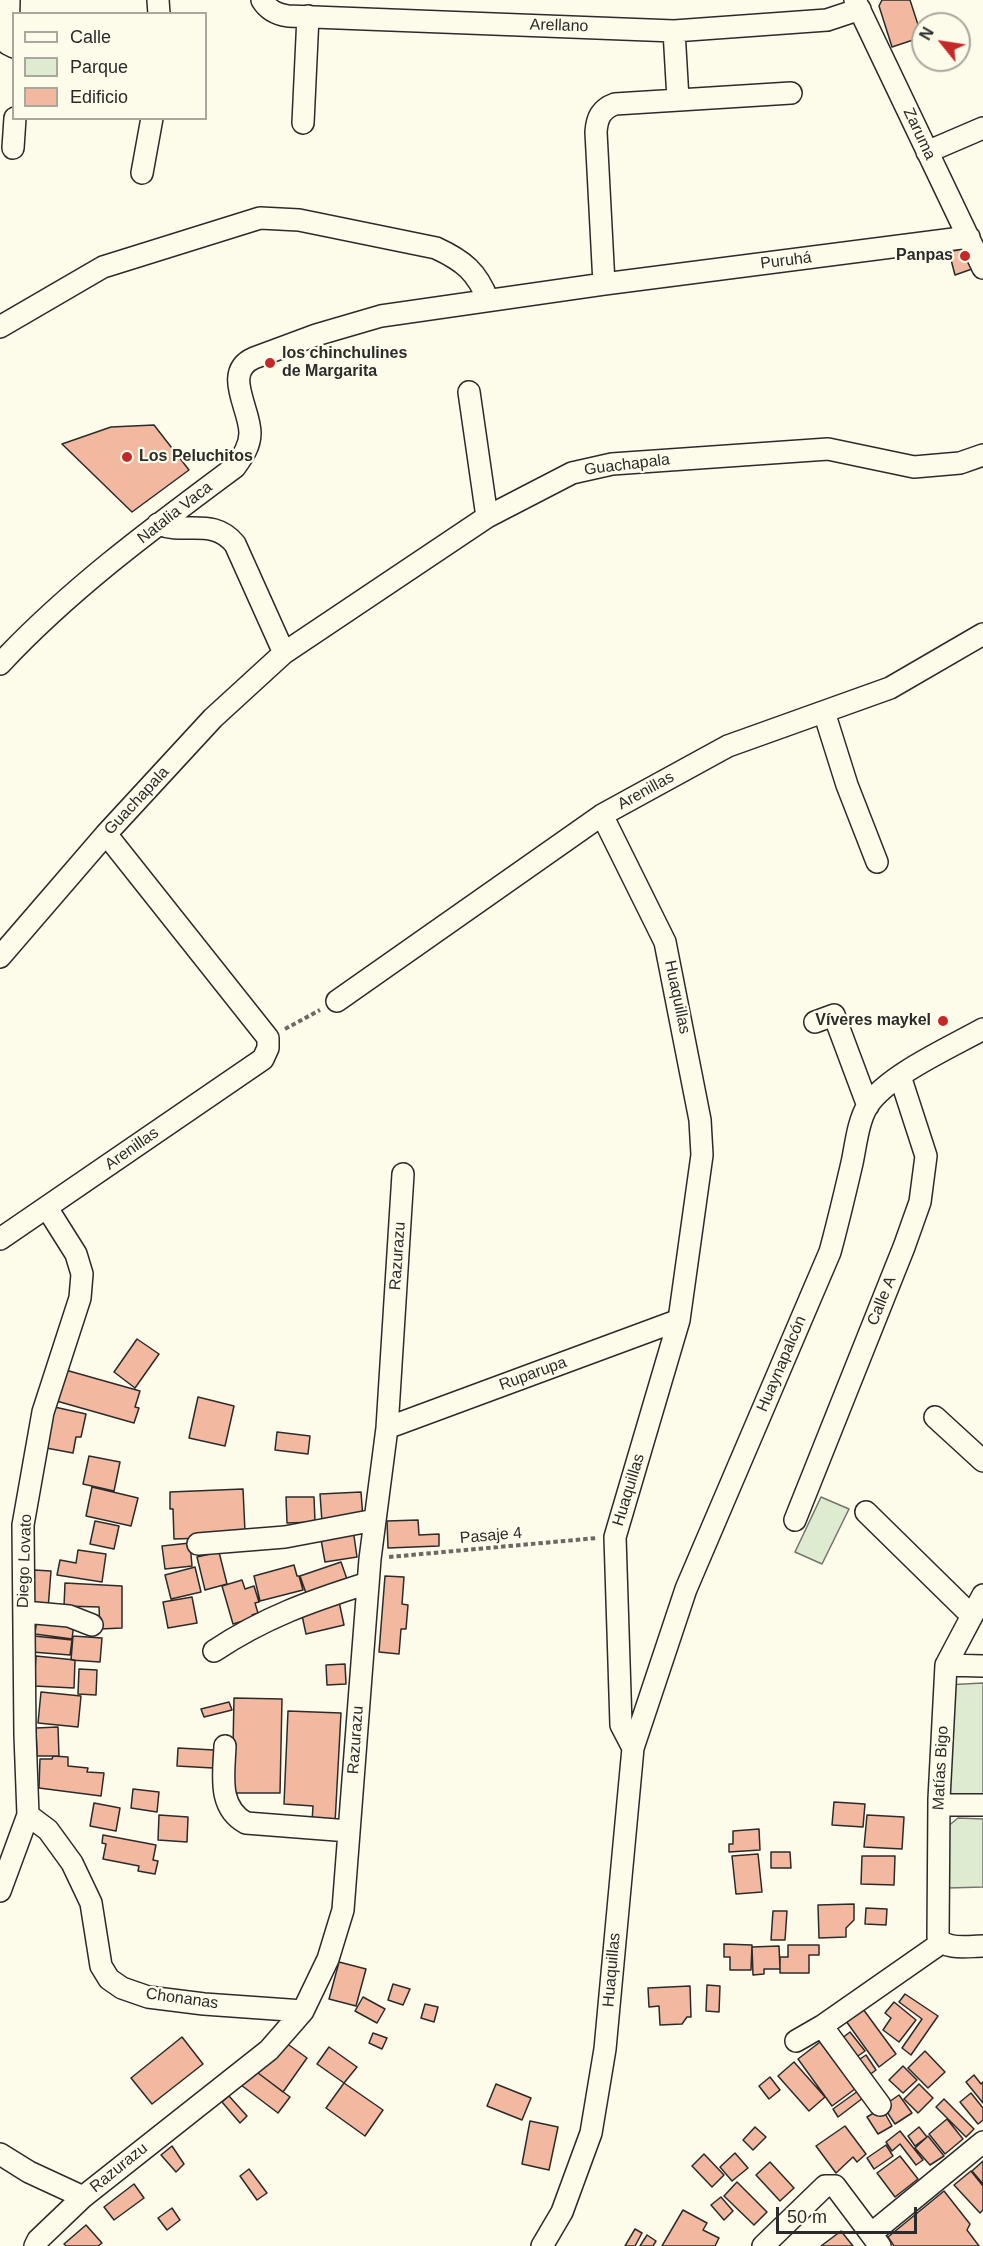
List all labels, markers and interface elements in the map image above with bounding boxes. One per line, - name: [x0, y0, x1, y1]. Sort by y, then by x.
- legend: [12, 12, 207, 120]
- north arrow: [911, 12, 971, 72]
- street label: Arellano: [529, 15, 589, 37]
- text: N: [916, 24, 937, 43]
- text: Calle: [70, 27, 111, 47]
- text: Parque: [70, 57, 128, 77]
- text: Edificio: [70, 87, 128, 107]
- street label: Zaruma: [899, 105, 939, 163]
- place label: Panpas: [896, 246, 953, 266]
- street label: Puruhá: [759, 248, 813, 274]
- marker: Panpas: [958, 249, 972, 263]
- place label: los chinchulines de Margarita: [282, 344, 407, 382]
- marker: los chinchulines de Margarita: [263, 356, 277, 370]
- place label: Los Peluchitos: [139, 447, 253, 467]
- marker: Los Peluchitos: [120, 450, 134, 464]
- street label: Guachapala: [583, 450, 671, 480]
- street label: Natalia Vaca: [134, 478, 216, 548]
- street label: Guachapala: [101, 763, 173, 839]
- street label: Arenillas: [615, 768, 677, 814]
- street label: Huaquillas: [660, 958, 694, 1036]
- place label: Víveres maykel: [815, 1011, 931, 1031]
- marker: Víveres maykel: [936, 1014, 950, 1028]
- street label: Arenillas: [101, 1124, 163, 1174]
- street label: Razurazu: [386, 1221, 410, 1291]
- street label: Calle A: [863, 1273, 901, 1329]
- street label: Huaynapalcón: [753, 1313, 811, 1415]
- street label: Ruparupa: [497, 1353, 569, 1395]
- street label: Huaquillas: [609, 1451, 649, 1529]
- street label: Diego Lovato: [14, 1514, 36, 1608]
- street label: Pasaje 4: [459, 1524, 523, 1548]
- street label: Razurazu: [344, 1705, 368, 1775]
- street label: Matías Bigo: [929, 1725, 953, 1811]
- street label: Huaquillas: [599, 1932, 625, 2008]
- street label: Chonanas: [145, 1984, 219, 2014]
- street label: Razurazu: [86, 2139, 152, 2197]
- scale bar: [779, 2195, 920, 2233]
- text: 50 m: [787, 2207, 827, 2227]

